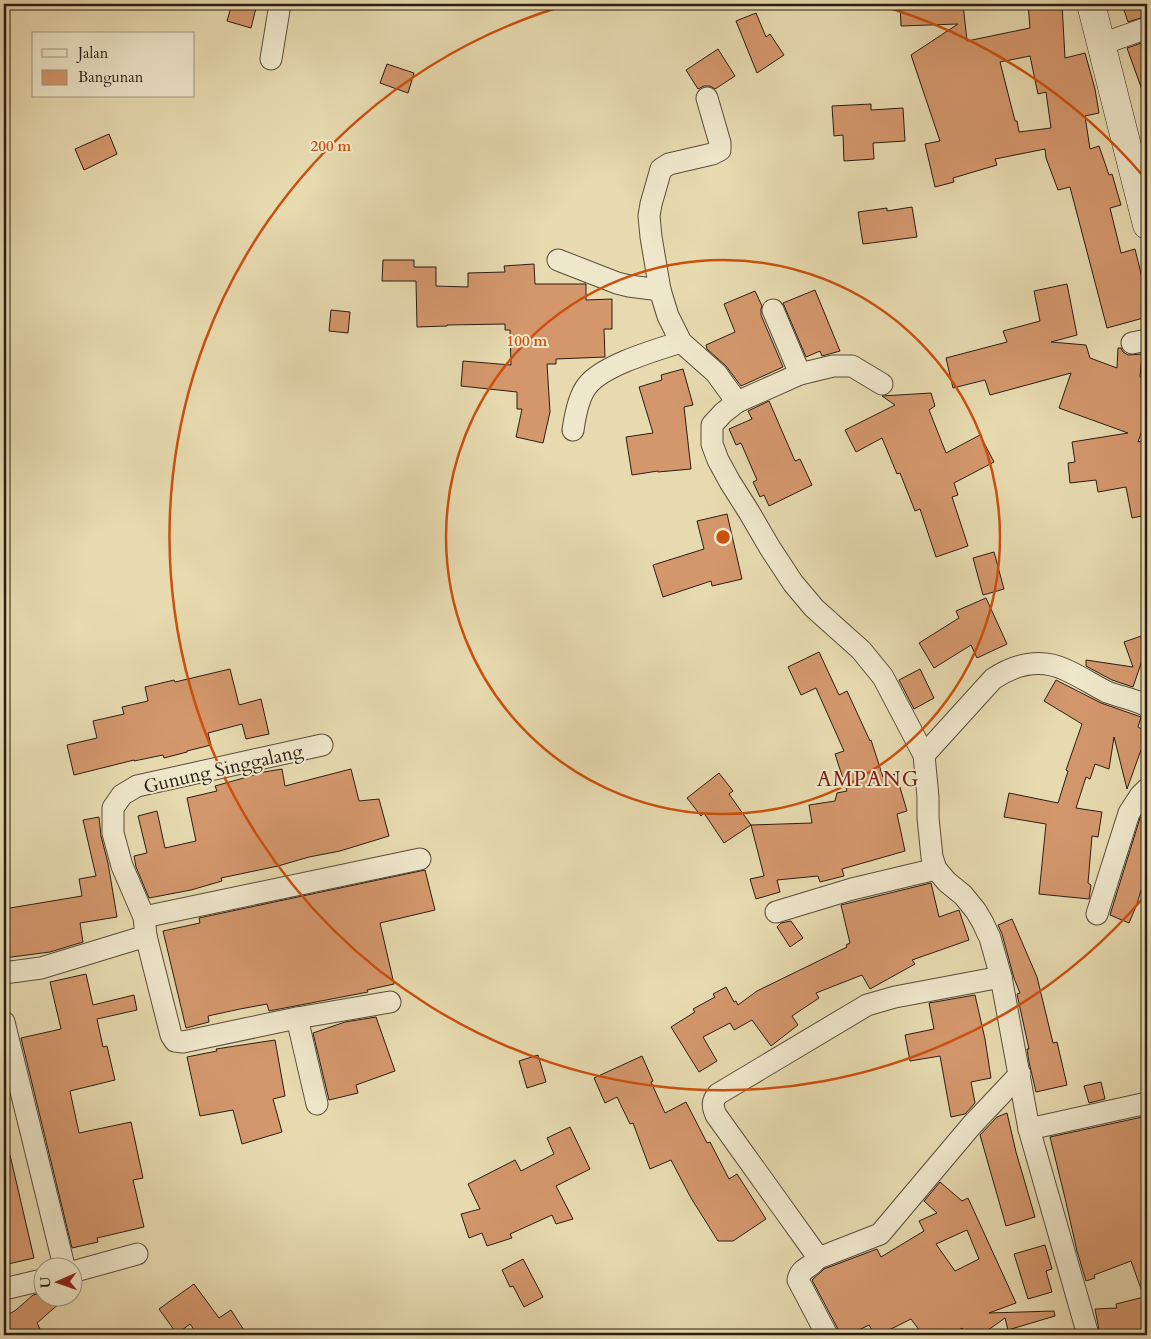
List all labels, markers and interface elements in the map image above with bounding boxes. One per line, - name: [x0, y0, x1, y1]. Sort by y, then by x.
- legend: [32, 32, 195, 98]
- text: Jalan: [76, 43, 109, 63]
- text: Bangunan: [78, 67, 144, 87]
- text: 200 m: [311, 136, 352, 156]
- text: 100 m: [507, 331, 548, 351]
- centre of rings: [714, 528, 732, 546]
- street label: Gunung Singgalang: [141, 738, 306, 800]
- district label: AMPANG: [817, 765, 919, 794]
- north arrow: [32, 1256, 82, 1306]
- text: U: [36, 1276, 55, 1288]

